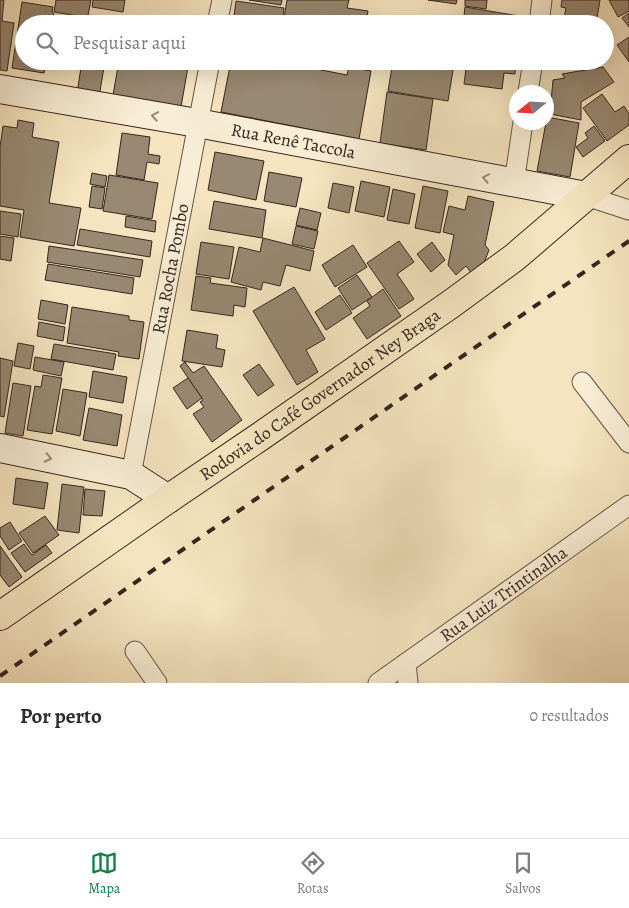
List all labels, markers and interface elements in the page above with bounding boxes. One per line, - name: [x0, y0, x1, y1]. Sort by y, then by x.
- search box: [15, 15, 614, 70]
- icon: search: [33, 29, 61, 57]
- text: Pesquisar aqui: [73, 30, 186, 56]
- north arrow: [509, 85, 554, 130]
- one-way arrow: [150, 111, 159, 121]
- street label: Rua Renê Taccola: [229, 118, 358, 165]
- one-way arrow: [482, 173, 491, 184]
- street label: Rua Rocha Pombo: [146, 202, 195, 336]
- street label: Rodovia do Café Governador Ney Braga: [195, 303, 446, 486]
- one-way arrow: [43, 452, 52, 462]
- street label: Rua Luiz Trintinalha: [435, 540, 573, 647]
- text: Por perto: [20, 702, 102, 730]
- text: 0 resultados: [529, 705, 609, 727]
- tab: Mapa: [88, 849, 120, 898]
- tab: Rotas: [297, 849, 329, 898]
- tab: Salvos: [505, 849, 541, 898]

